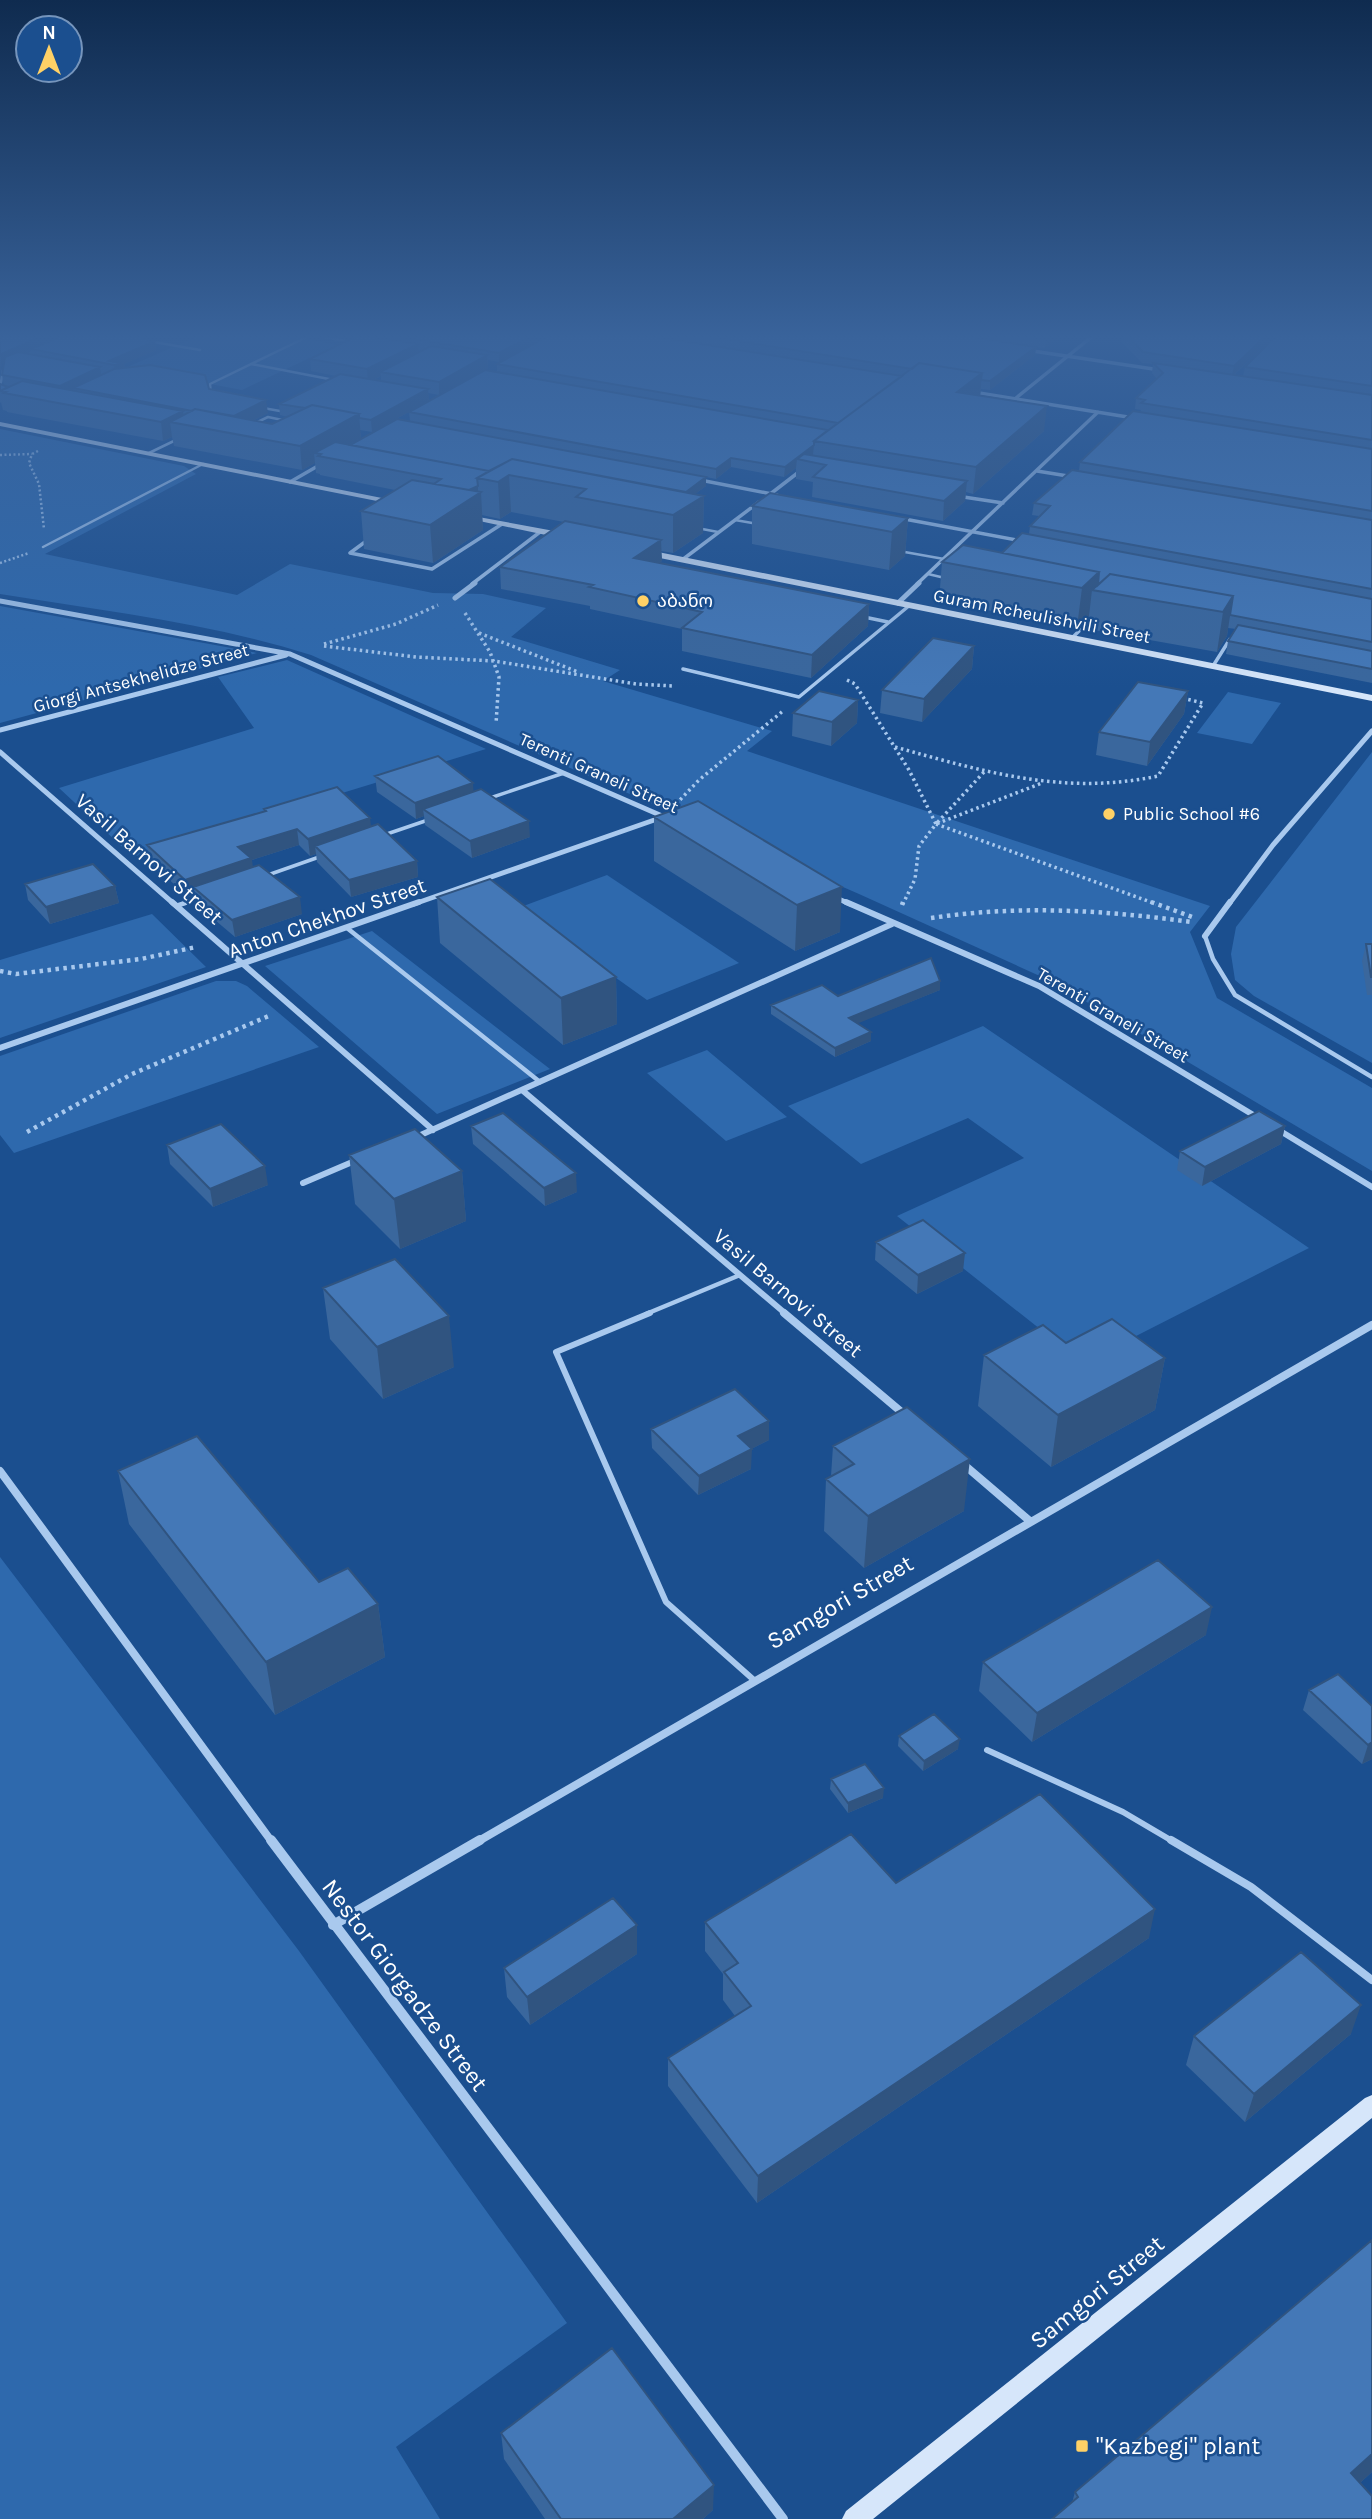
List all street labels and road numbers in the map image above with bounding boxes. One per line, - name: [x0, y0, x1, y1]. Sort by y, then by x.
- street label: Guram Rcheulishvili Street: [932, 584, 1153, 648]
- street label: Giorgi Antsekhelidze Street: [31, 639, 251, 717]
- street label: Terenti Graneli Street: [516, 728, 682, 818]
- street label: Vasil Barnovi Street: [71, 789, 227, 929]
- street label: Anton Chekhov Street: [225, 873, 429, 963]
- street label: Terenti Graneli Street: [1033, 962, 1193, 1068]
- street label: Vasil Barnovi Street: [709, 1224, 867, 1362]
- street label: Samgori Street: [762, 1549, 918, 1655]
- street label: Nestor Giorgadze Street: [316, 1873, 494, 2097]
- street label: Samgori Street: [1024, 2229, 1170, 2355]

